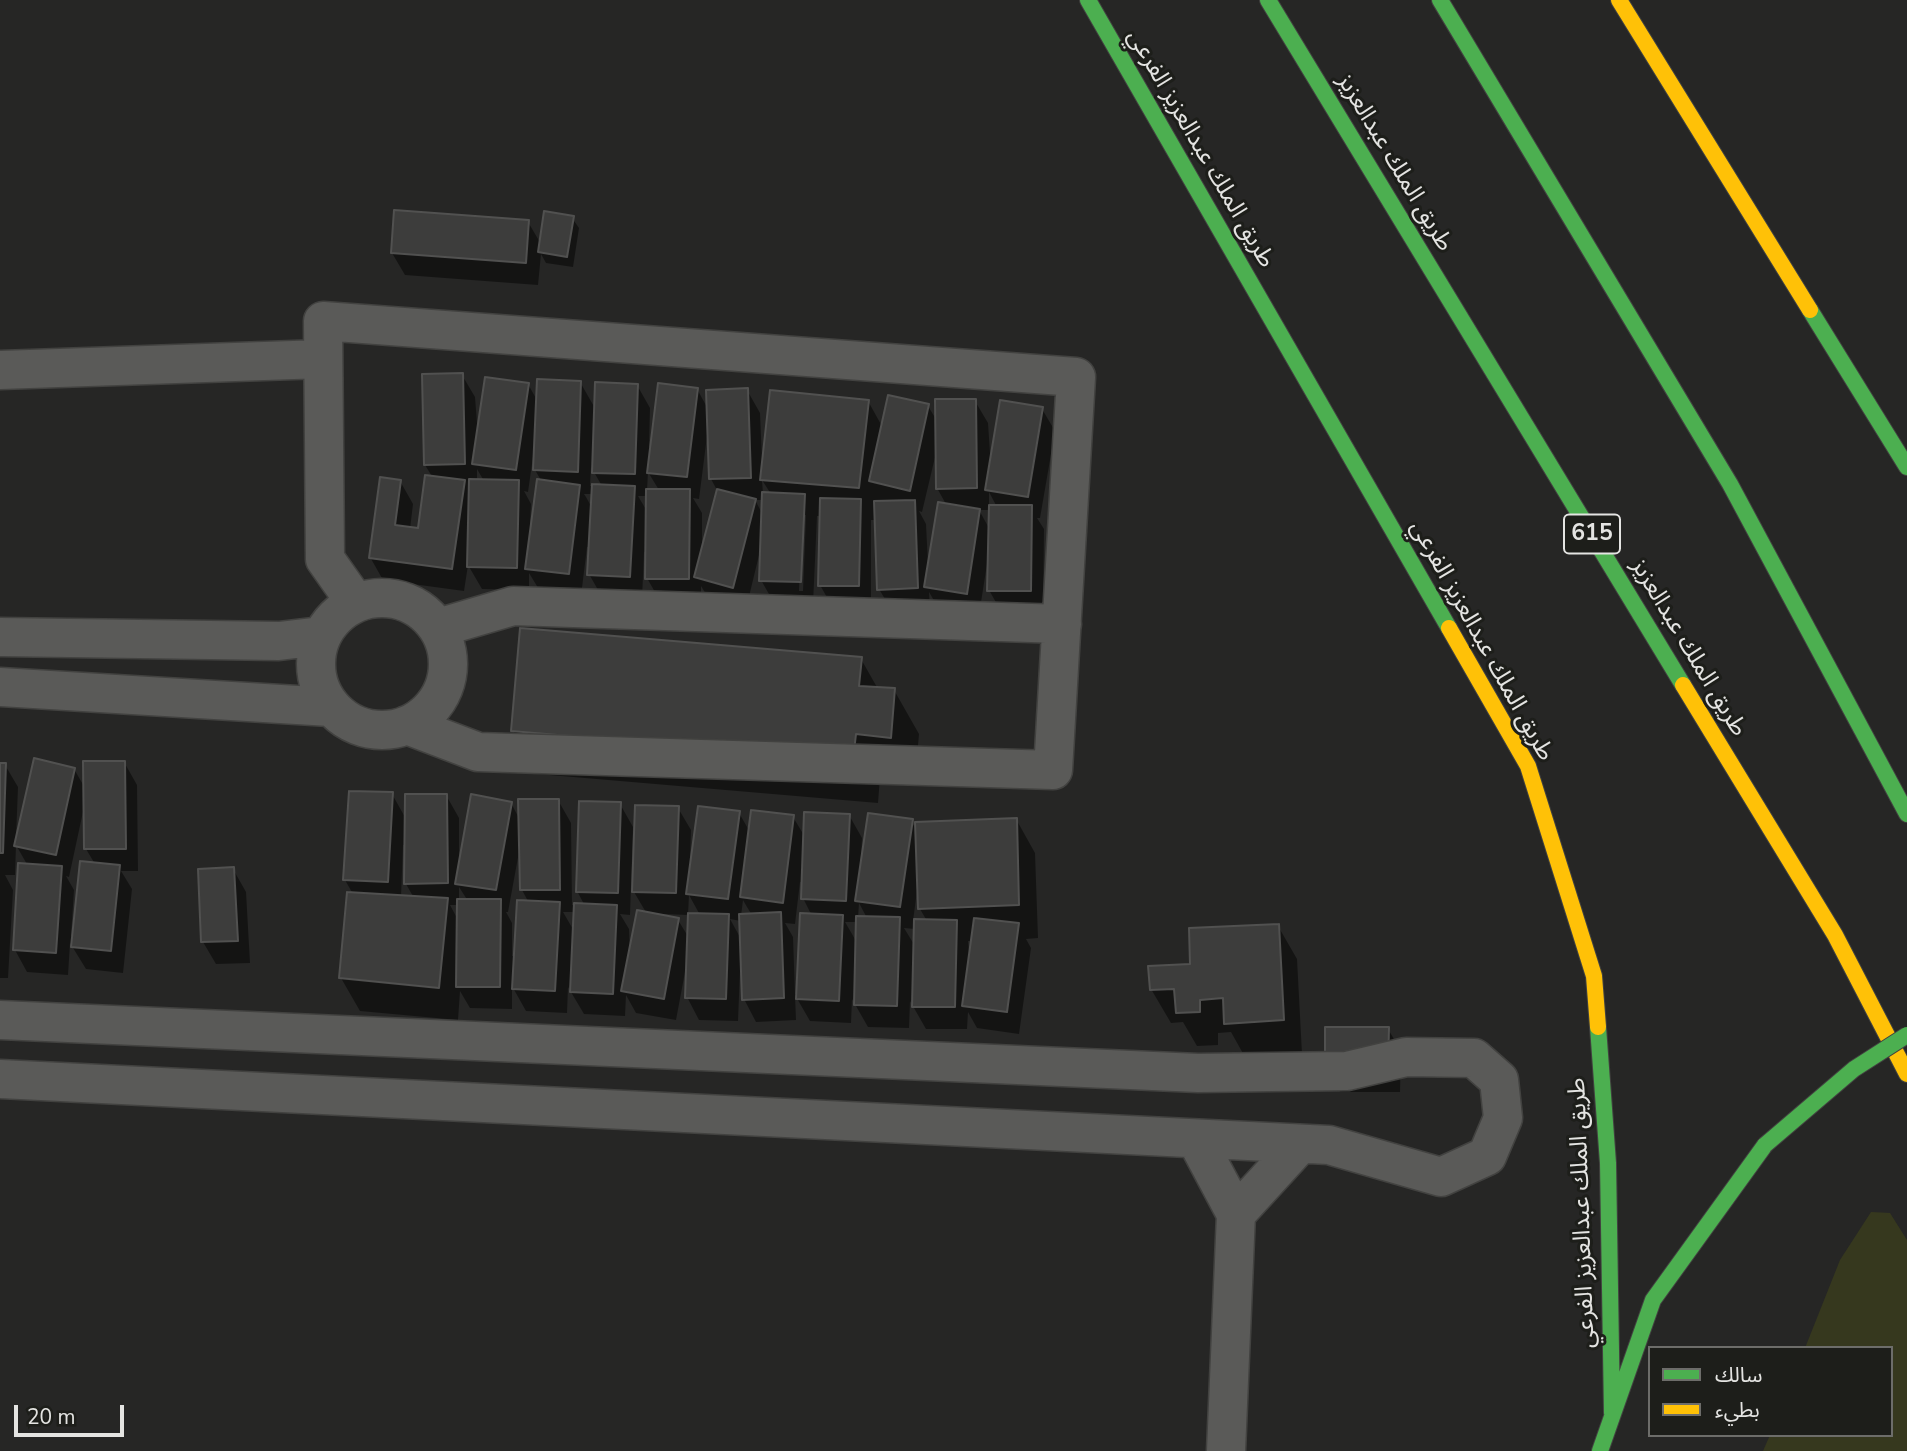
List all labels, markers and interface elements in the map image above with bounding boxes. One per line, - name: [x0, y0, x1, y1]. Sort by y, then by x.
- street label: طريق الملك عبدالعزيز الفرعي: [1120, 25, 1280, 273]
- street label: طريق الملك عبدالعزيز: [1330, 69, 1458, 257]
- road number: 615: [1564, 514, 1620, 554]
- street label: طريق الملك عبدالعزيز الفرعي: [1403, 516, 1559, 766]
- street label: طريق الملك عبدالعزيز: [1624, 554, 1752, 742]
- street label: طريق الملك عبدالعزيز الفرعي: [1564, 1077, 1602, 1349]
- legend: [1648, 1346, 1893, 1437]
- text: سالك: [1715, 1361, 1762, 1389]
- scale bar: [18, 1392, 128, 1436]
- text: بطيء: [1715, 1396, 1760, 1424]
- text: 20 m: [27, 1403, 76, 1431]

